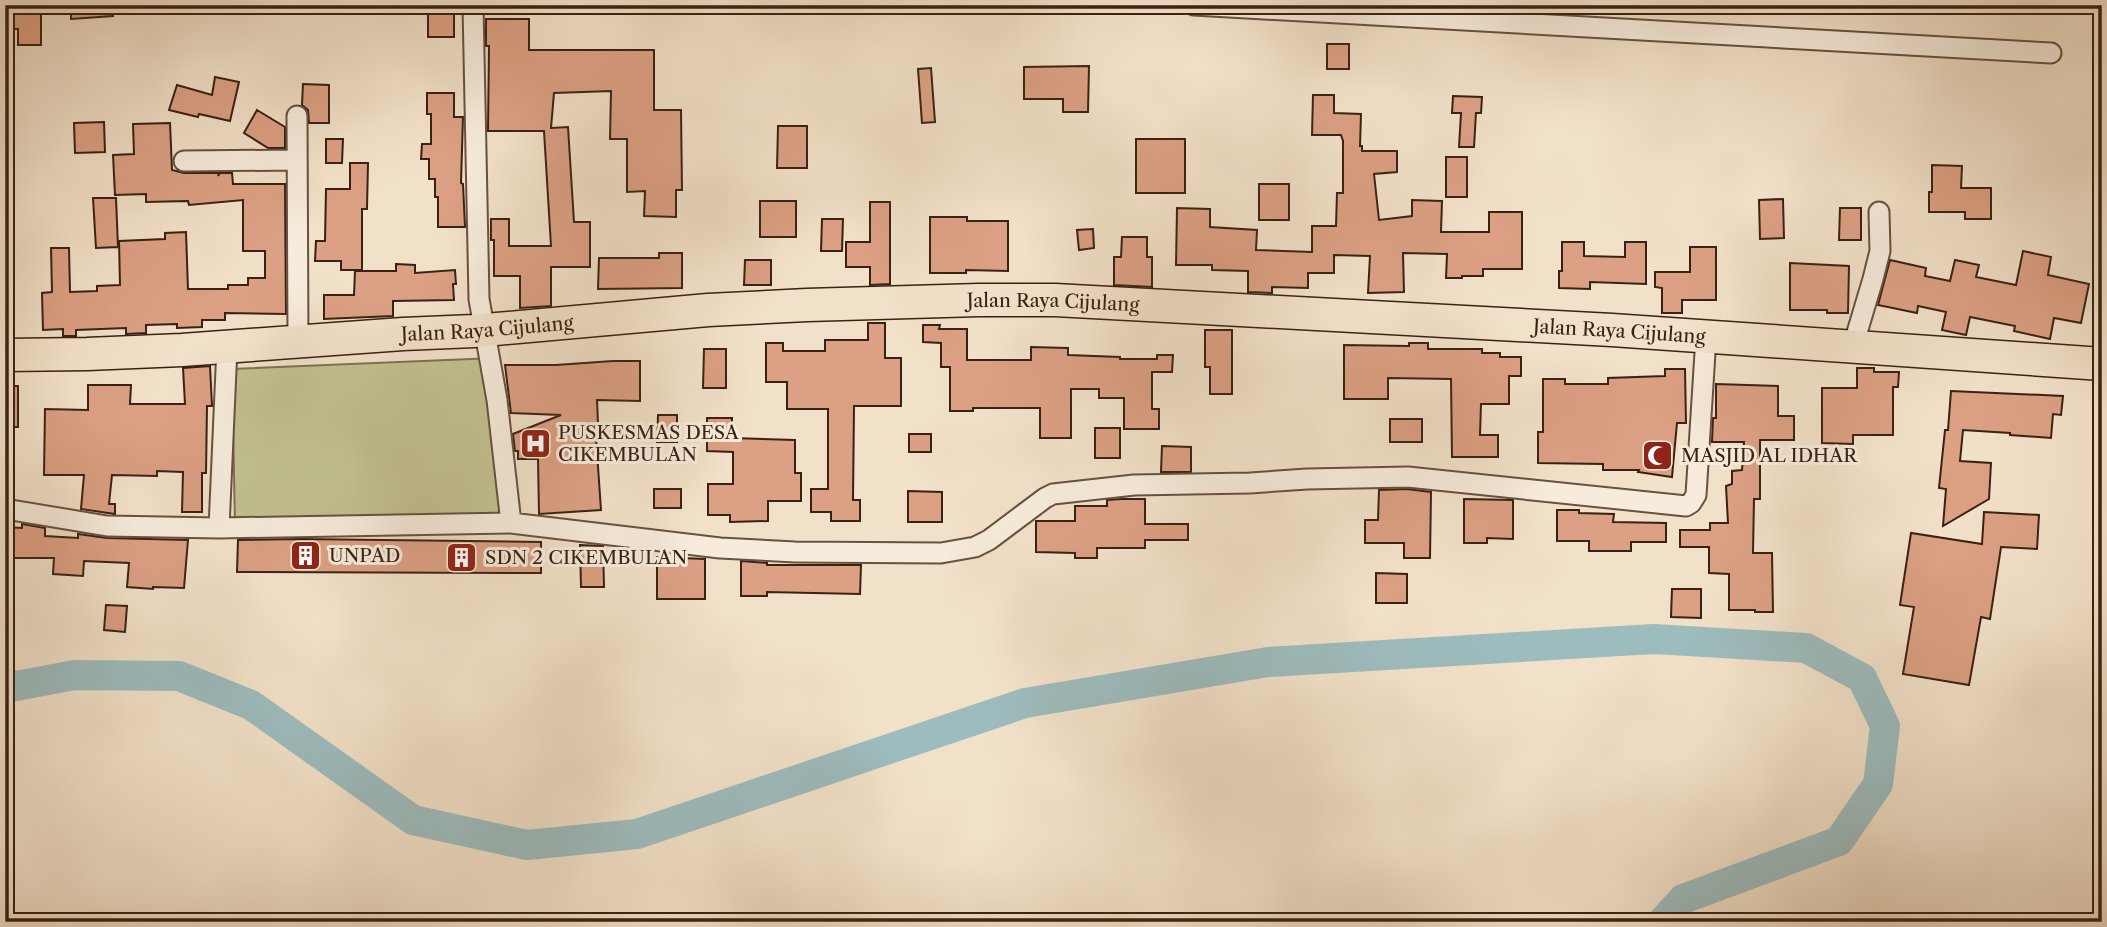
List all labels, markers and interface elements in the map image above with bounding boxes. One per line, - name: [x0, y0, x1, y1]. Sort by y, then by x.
- street label: Jalan Raya Cijulang: [963, 288, 1141, 316]
- street label: Jalan Raya Cijulang: [397, 311, 575, 346]
- street label: Jalan Raya Cijulang: [1529, 314, 1707, 348]
- place label: PUSKESMAS DESA CIKEMBULAN: [558, 421, 740, 466]
- hospital icon: PUSKESMAS DESA CIKEMBULAN: [518, 426, 552, 460]
- mosque icon: MASJID AL IDHAR: [1641, 438, 1675, 472]
- place label: MASJID AL IDHAR: [1681, 444, 1858, 467]
- building icon: UNPAD: [289, 538, 323, 572]
- building icon: SDN 2 CIKEMBULAN: [445, 540, 479, 574]
- place label: UNPAD: [329, 544, 400, 567]
- place label: SDN 2 CIKEMBULAN: [485, 546, 687, 569]

